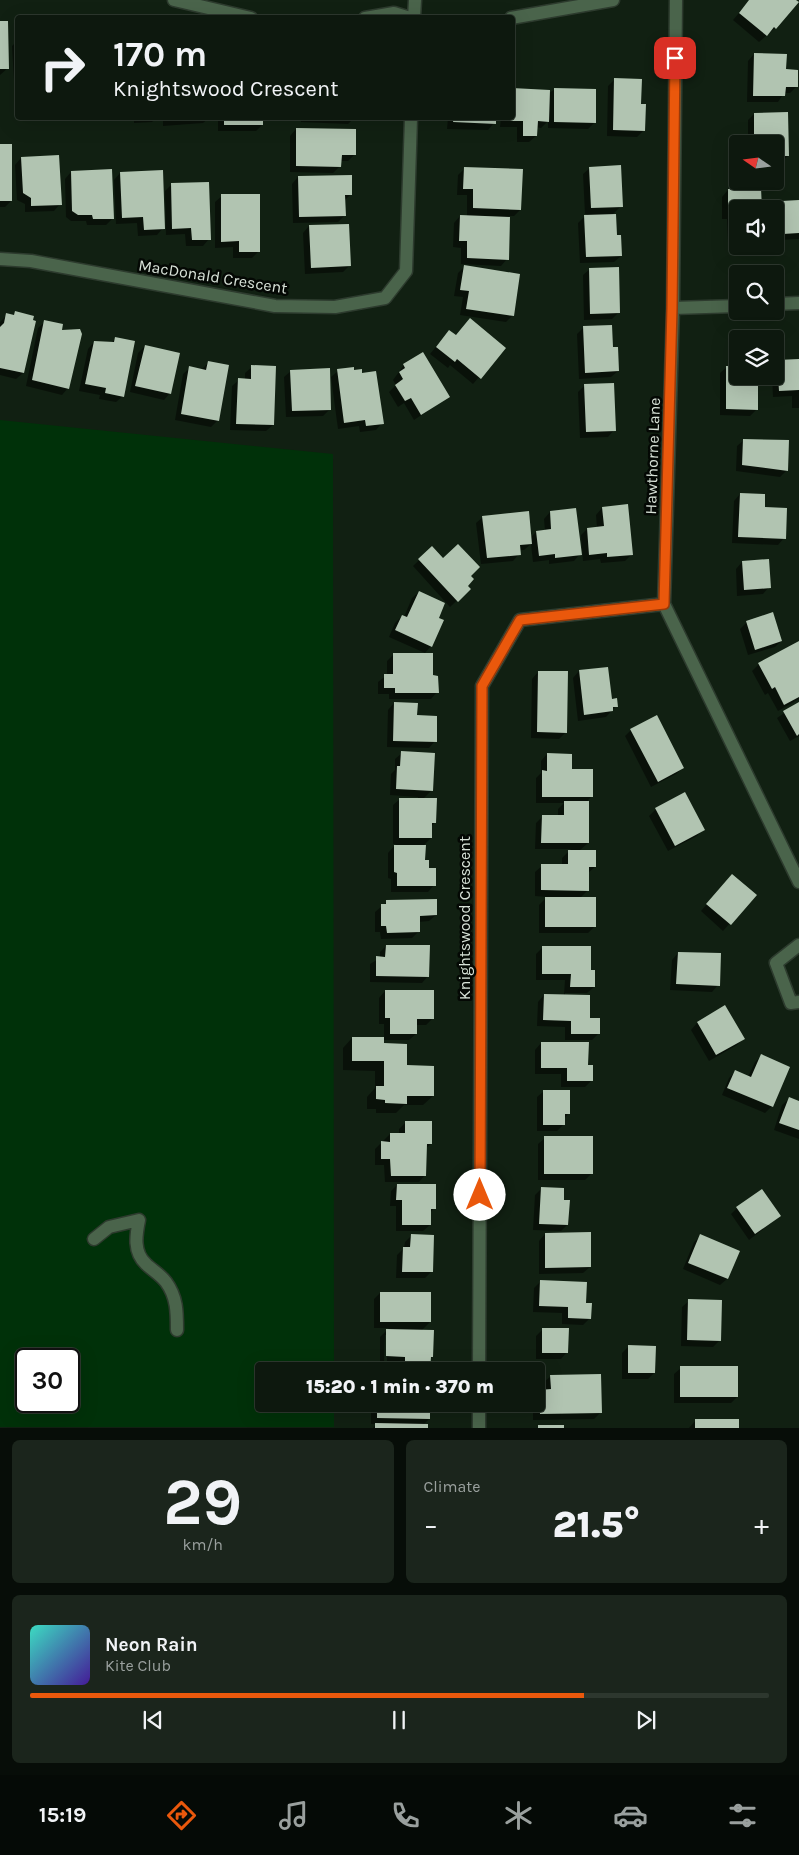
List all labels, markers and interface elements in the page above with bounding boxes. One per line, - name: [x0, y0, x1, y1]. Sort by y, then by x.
- text: 170 m: [113, 34, 207, 75]
- icon: right: [30, 35, 95, 100]
- pin: [654, 37, 696, 79]
- icon: arrive: [661, 44, 689, 72]
- text: Knightswood Crescent: [113, 76, 338, 102]
- north arrow: [729, 135, 784, 190]
- map controls: [729, 135, 784, 385]
- button: sound: [729, 200, 784, 255]
- street label: MacDonald Crescent: [137, 255, 289, 298]
- button: search: [729, 265, 784, 320]
- button: layers: [729, 330, 784, 385]
- street label: Hawthorne Lane: [641, 397, 664, 515]
- street label: Knightswood Crescent: [455, 836, 474, 1000]
- position arrow: [453, 1168, 505, 1220]
- speed limit sign: 30: [15, 1348, 80, 1413]
- text: 15:20 · 1 min · 370 m: [306, 1376, 494, 1398]
- text: 29: [163, 1464, 242, 1540]
- text: Climate: [424, 1477, 481, 1496]
- text: 21.5°: [552, 1502, 640, 1547]
- text: −: [424, 1508, 438, 1541]
- text: +: [754, 1508, 769, 1541]
- text: km/h: [182, 1535, 223, 1554]
- text: Neon Rain: [105, 1634, 198, 1656]
- text: Kite Club: [105, 1656, 171, 1675]
- icon: previous: [139, 1706, 167, 1734]
- icon: pause: [385, 1706, 413, 1734]
- icon: next: [632, 1706, 660, 1734]
- icon: directions: [164, 1798, 199, 1833]
- icon: music: [276, 1798, 311, 1833]
- icon: phone: [388, 1798, 423, 1833]
- icon: climate: [501, 1798, 536, 1833]
- icon: car: [613, 1798, 648, 1833]
- icon: filters: [725, 1798, 760, 1833]
- text: 15:19: [39, 1802, 86, 1828]

